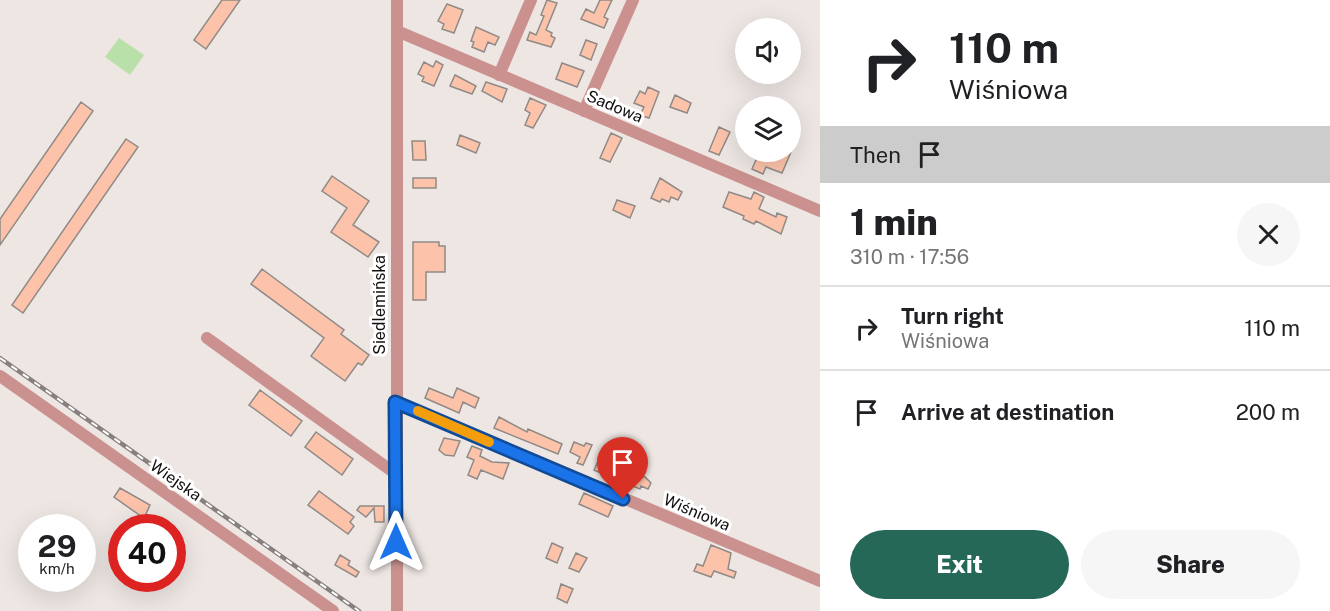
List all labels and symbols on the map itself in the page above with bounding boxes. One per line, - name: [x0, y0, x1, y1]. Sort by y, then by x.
- street label: Sadowa: [584, 86, 646, 127]
- street label: Siedlemińska: [370, 255, 389, 355]
- pin: [597, 437, 648, 499]
- street label: Wiejska: [146, 456, 205, 505]
- street label: Wiśniowa: [661, 490, 733, 535]
- position arrow: [364, 510, 428, 574]
- speed limit sign: 40: [108, 514, 186, 592]

